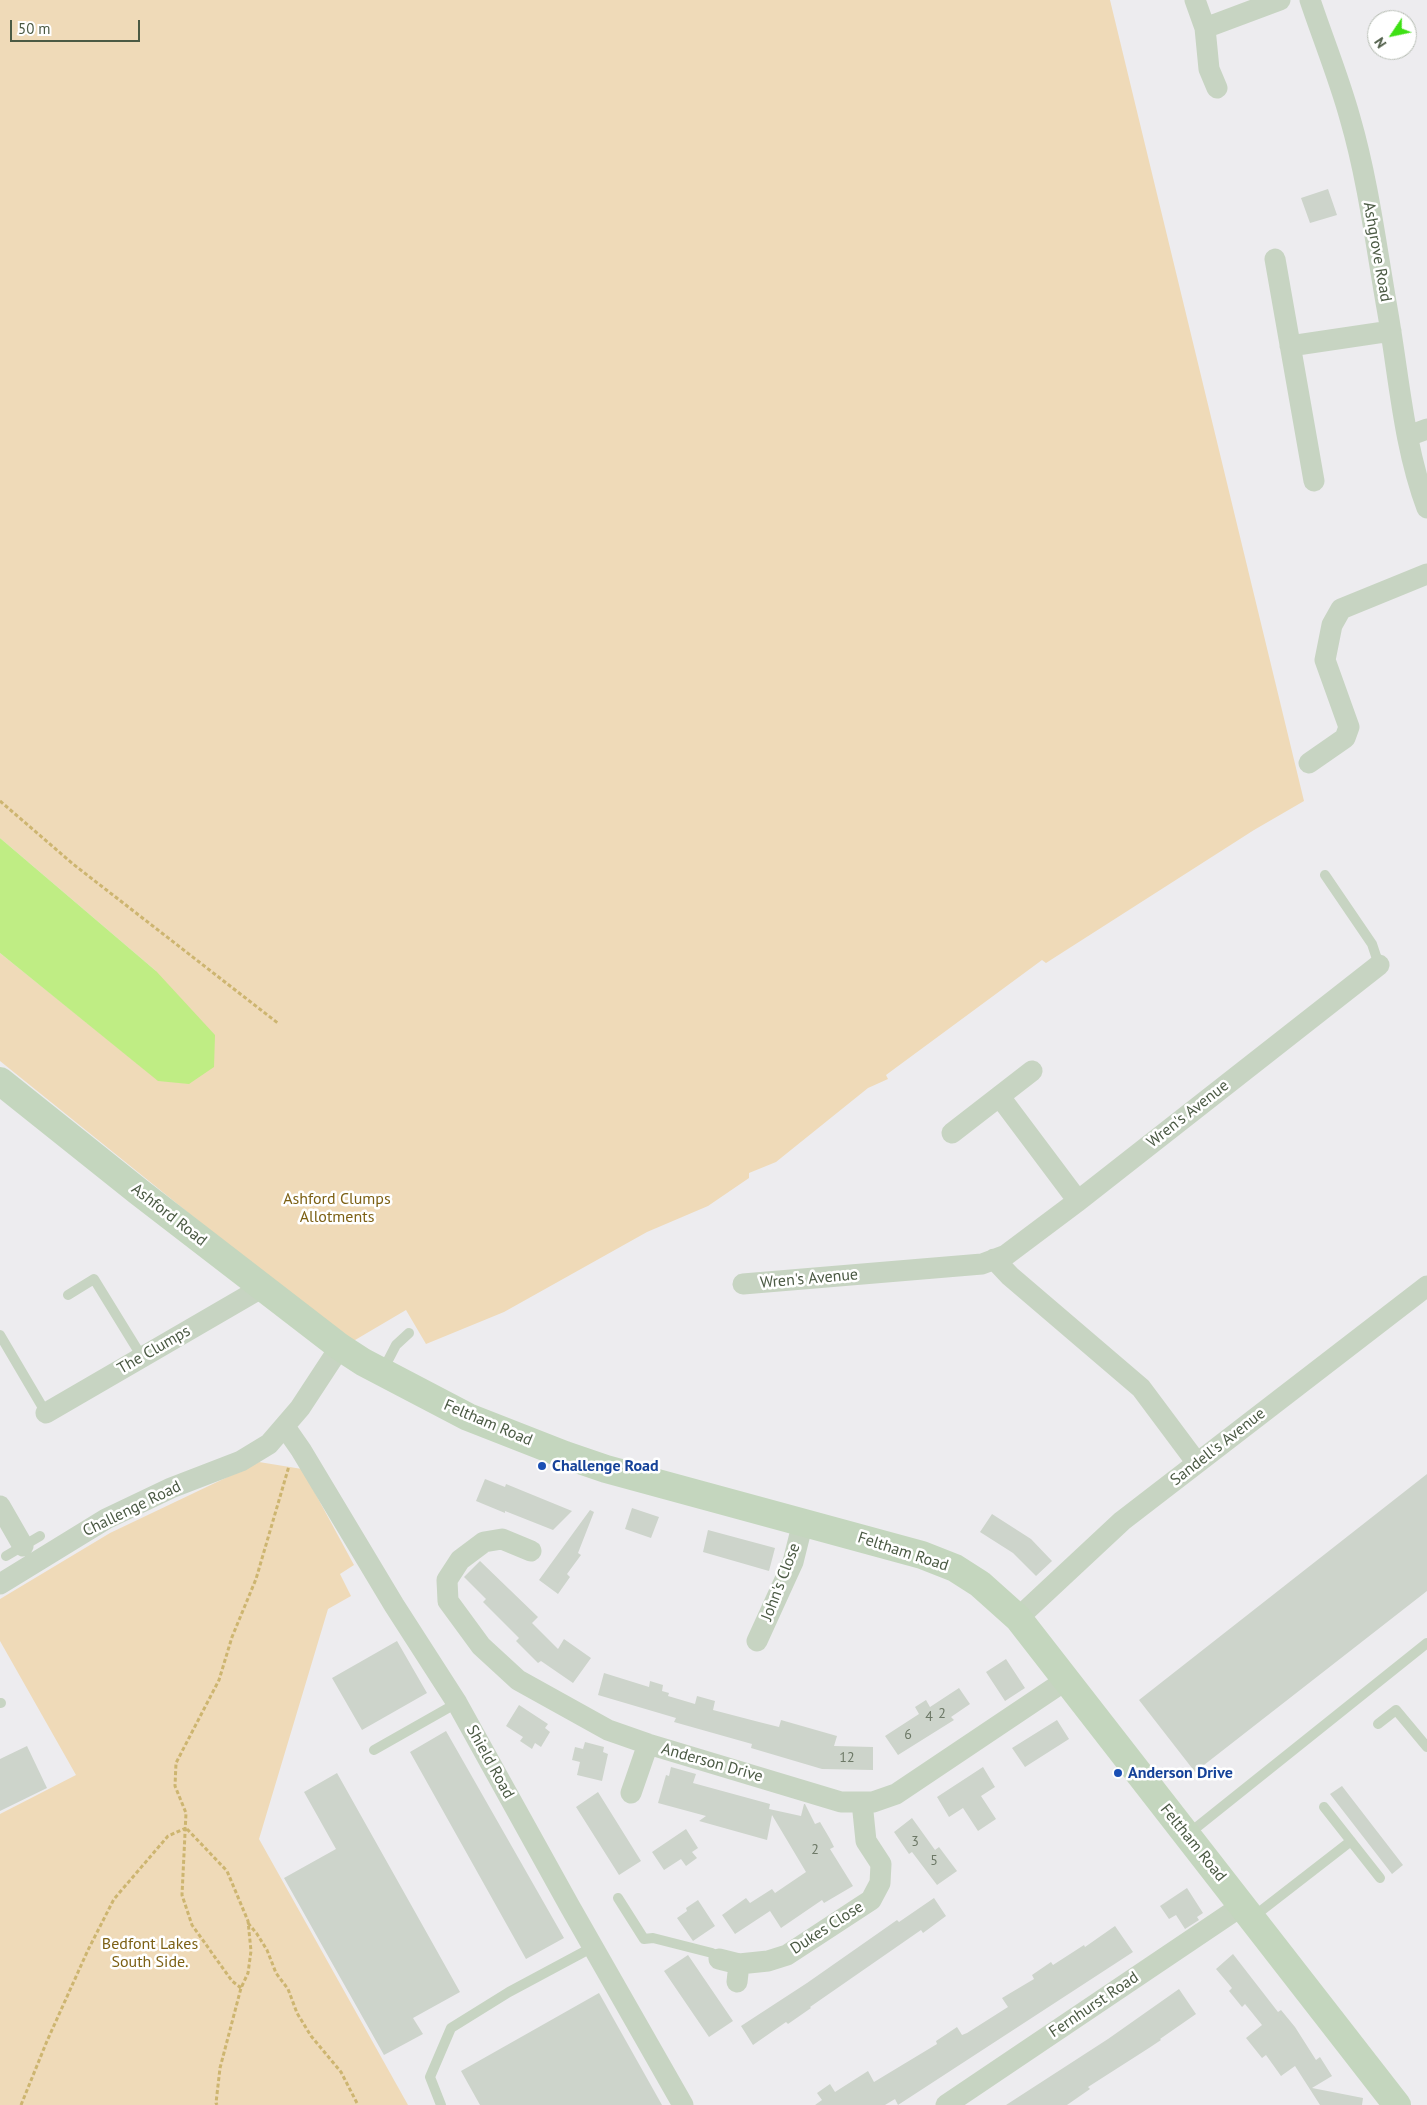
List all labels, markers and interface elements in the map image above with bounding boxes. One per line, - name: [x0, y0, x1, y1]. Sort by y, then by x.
- scale bar: [12, 10, 142, 42]
- north arrow: [1367, 10, 1417, 60]
- text: 50 m: [18, 19, 51, 38]
- text: N: [1370, 34, 1390, 52]
- street label: Ashgrove Road: [1359, 201, 1395, 303]
- street label: Wren's Avenue: [1143, 1076, 1233, 1152]
- street label: Ashford Road: [127, 1180, 211, 1250]
- park label: Ashford Clumps Allotments: [283, 1189, 391, 1227]
- street label: Wren's Avenue: [759, 1265, 859, 1293]
- street label: The Clumps: [114, 1321, 194, 1379]
- street label: Feltham Road: [441, 1396, 535, 1450]
- street label: Sandell's Avenue: [1167, 1404, 1269, 1490]
- place label: Challenge Road: [552, 1456, 659, 1476]
- marker: Challenge Road: [536, 1460, 548, 1472]
- street label: Challenge Road: [80, 1477, 184, 1541]
- street label: Feltham Road: [855, 1528, 951, 1576]
- street label: John's Close: [757, 1541, 805, 1623]
- house number: 2: [938, 1706, 946, 1722]
- house number: 4: [925, 1709, 933, 1725]
- street label: Shield Road: [462, 1722, 518, 1802]
- house number: 6: [904, 1727, 912, 1743]
- street label: Anderson Drive: [659, 1739, 765, 1787]
- house number: 12: [839, 1750, 855, 1766]
- place label: Anderson Drive: [1128, 1763, 1233, 1783]
- marker: Anderson Drive: [1112, 1767, 1124, 1779]
- street label: Feltham Road: [1156, 1800, 1230, 1886]
- house number: 3: [911, 1834, 919, 1850]
- house number: 2: [811, 1842, 819, 1858]
- house number: 5: [930, 1853, 938, 1869]
- street label: Dukes Close: [787, 1897, 867, 1959]
- park label: Bedfont Lakes South Side.: [102, 1934, 198, 1972]
- street label: Fernhurst Road: [1046, 1968, 1142, 2042]

